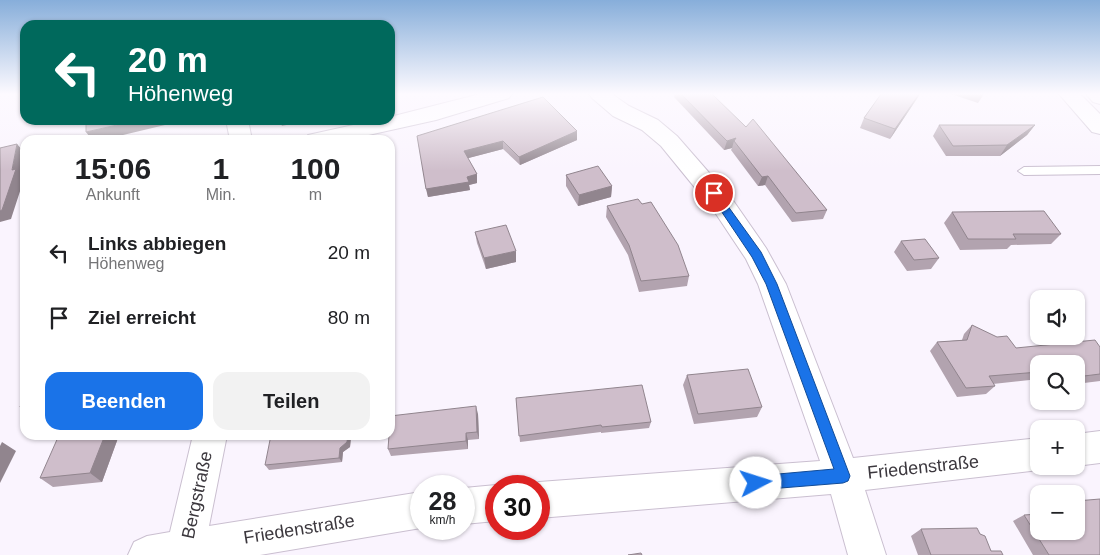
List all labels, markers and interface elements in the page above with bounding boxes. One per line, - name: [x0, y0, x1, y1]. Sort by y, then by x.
- icon: left: [45, 40, 110, 105]
- text: 20 m: [128, 40, 208, 79]
- text: Höhenweg: [128, 81, 233, 106]
- text: 15:06: [74, 152, 151, 185]
- text: 1: [212, 152, 229, 185]
- text: 100: [290, 152, 340, 185]
- pin: [693, 172, 735, 214]
- icon: arrive: [700, 179, 728, 207]
- text: Ankunft: [86, 186, 140, 203]
- text: Min.: [206, 186, 236, 203]
- text: m: [309, 186, 322, 203]
- text: Links abbiegen: [88, 233, 226, 254]
- icon: left: [45, 239, 73, 267]
- text: 20 m: [328, 242, 370, 263]
- text: Höhenweg: [88, 255, 165, 272]
- map controls: [1030, 290, 1085, 540]
- button: sound: [1030, 290, 1085, 345]
- icon: arrive: [45, 304, 73, 332]
- text: Ziel erreicht: [88, 307, 196, 328]
- text: 80 m: [328, 307, 370, 328]
- button: search: [1030, 355, 1085, 410]
- button: Beenden: [45, 372, 203, 430]
- button: Teilen: [213, 372, 370, 430]
- button: +: [1030, 420, 1085, 475]
- street label: Bergstraße: [178, 449, 216, 541]
- street label: Friedenstraße: [866, 451, 980, 483]
- position arrow: [729, 456, 781, 508]
- speed limit sign: 30: [485, 475, 550, 540]
- button: −: [1030, 485, 1085, 540]
- text: 28: [429, 487, 456, 515]
- street label: Friedenstraße: [242, 510, 356, 548]
- text: km/h: [429, 513, 456, 527]

